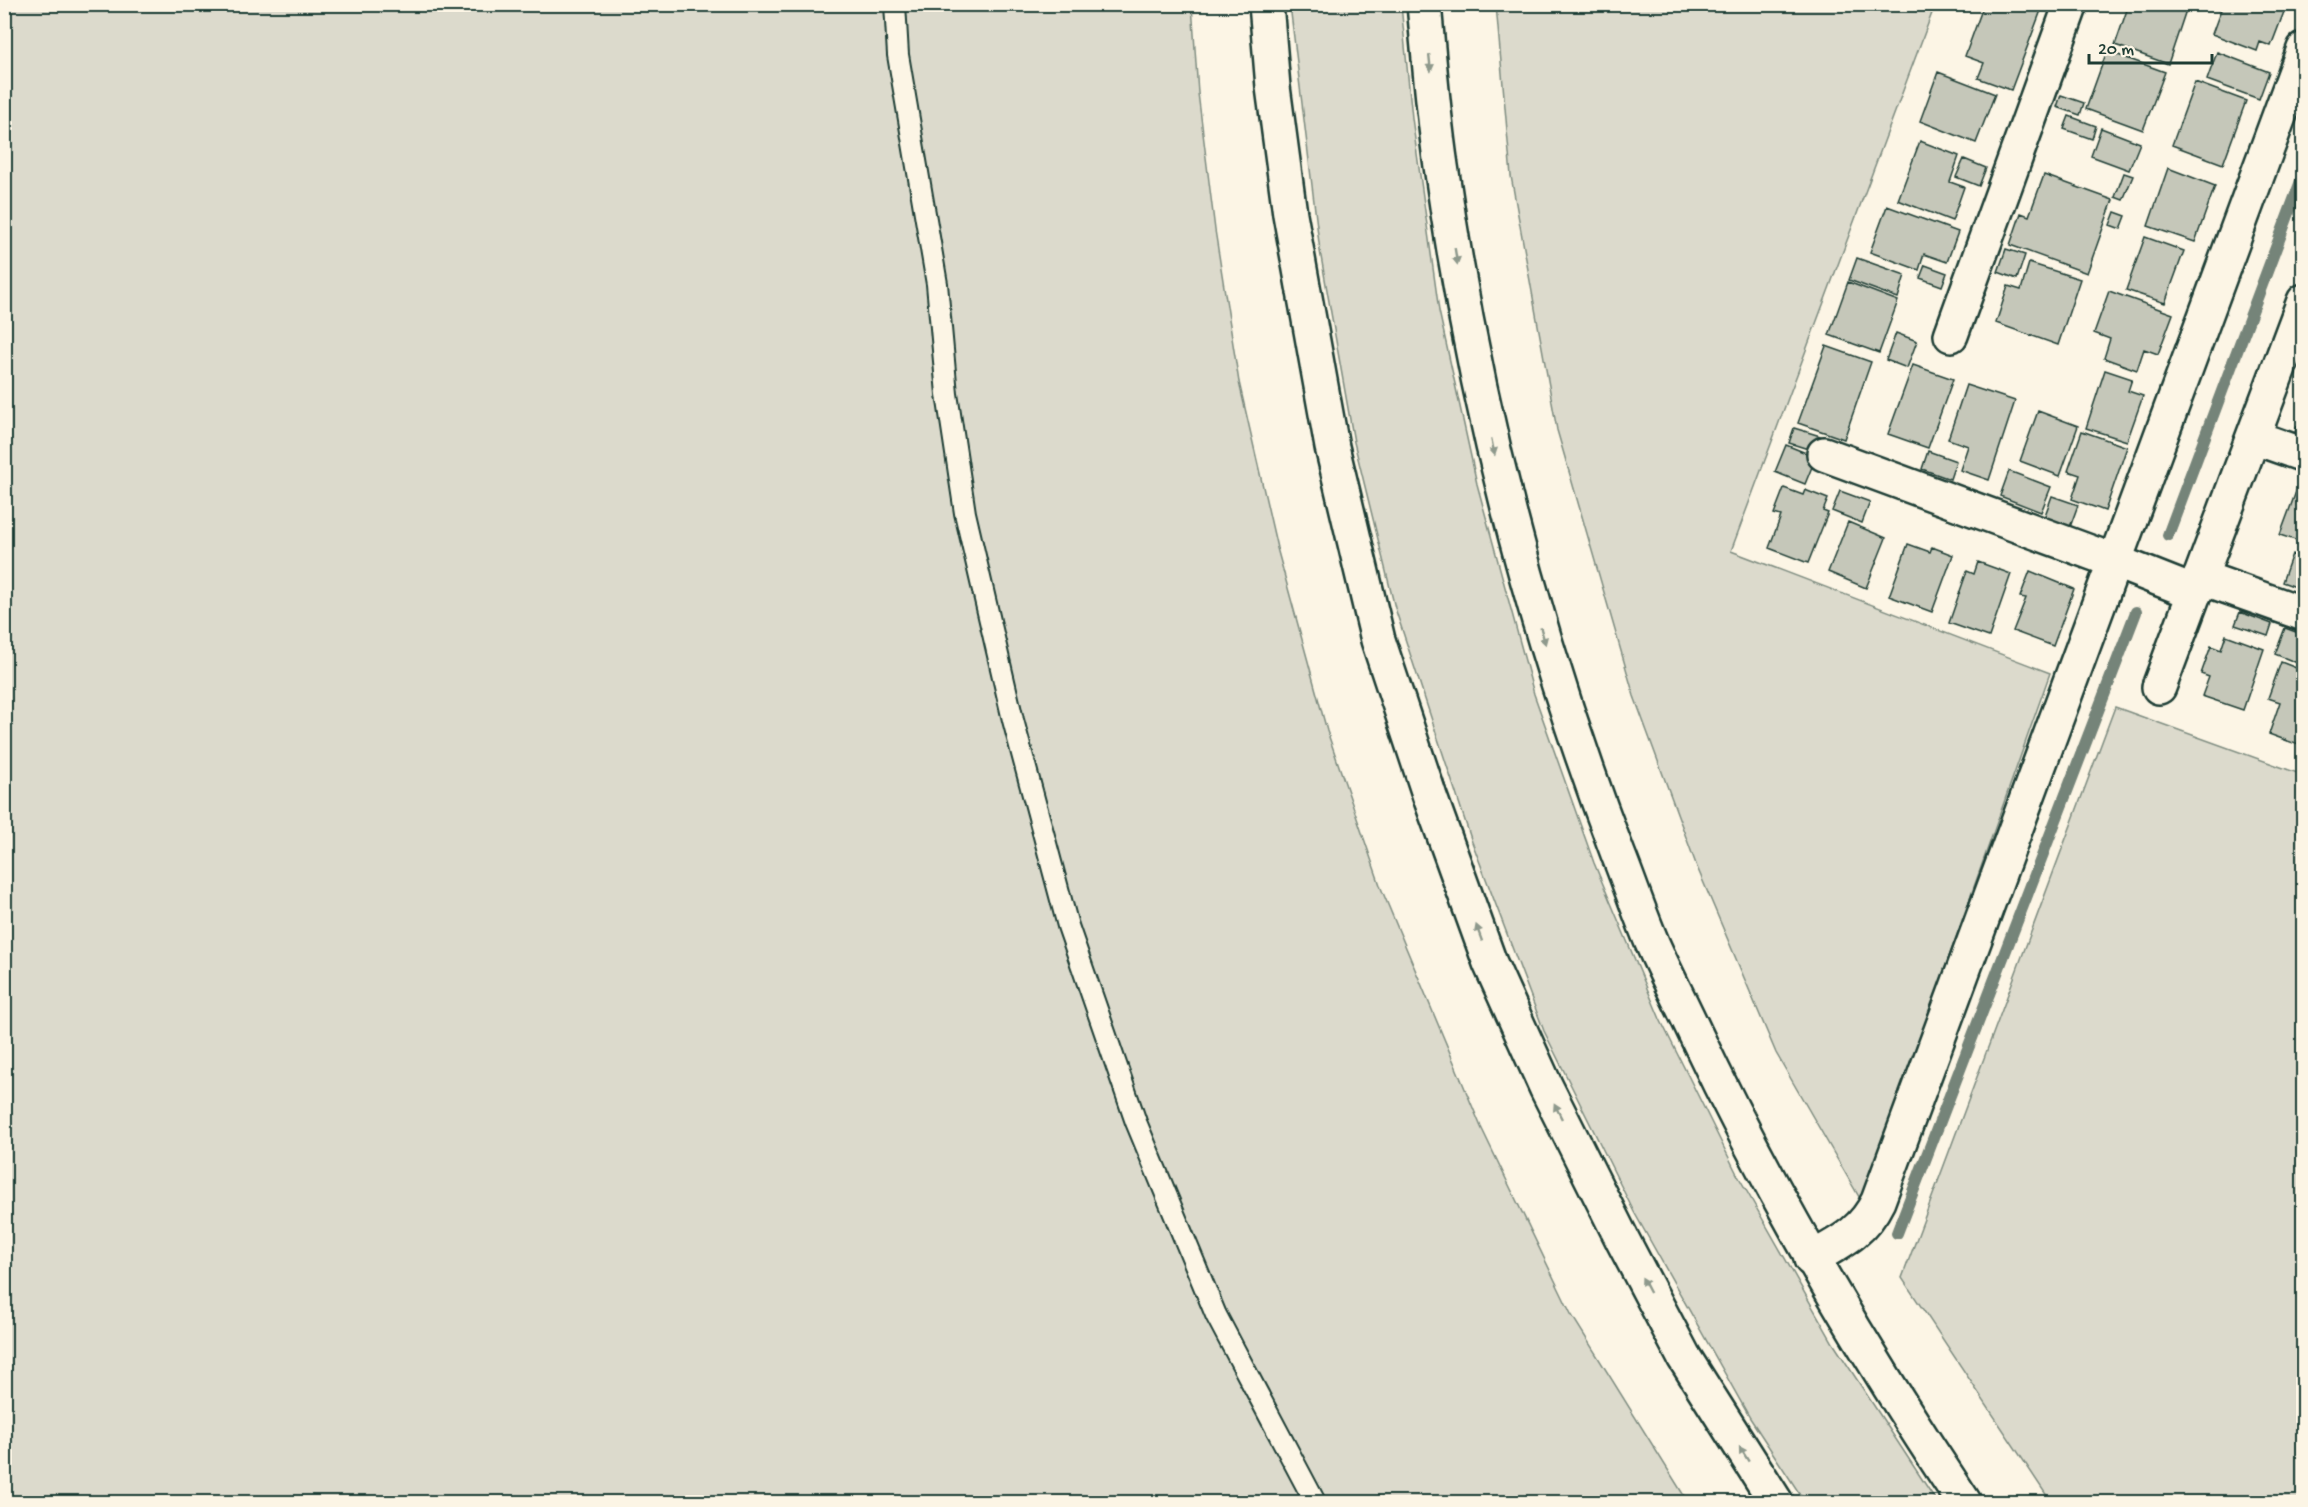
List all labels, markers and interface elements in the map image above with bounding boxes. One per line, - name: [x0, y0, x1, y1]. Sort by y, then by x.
- scale bar: [2089, 27, 2212, 65]
- text: 20 m: [2098, 40, 2134, 61]
- one-way arrow: [1425, 53, 1435, 72]
- one-way arrow: [1452, 246, 1461, 265]
- one-way arrow: [1489, 438, 1498, 457]
- one-way arrow: [1539, 627, 1548, 645]
- one-way arrow: [1474, 924, 1484, 942]
- one-way arrow: [1553, 1103, 1563, 1120]
- one-way arrow: [1641, 1276, 1651, 1293]
- one-way arrow: [1739, 1446, 1750, 1462]

